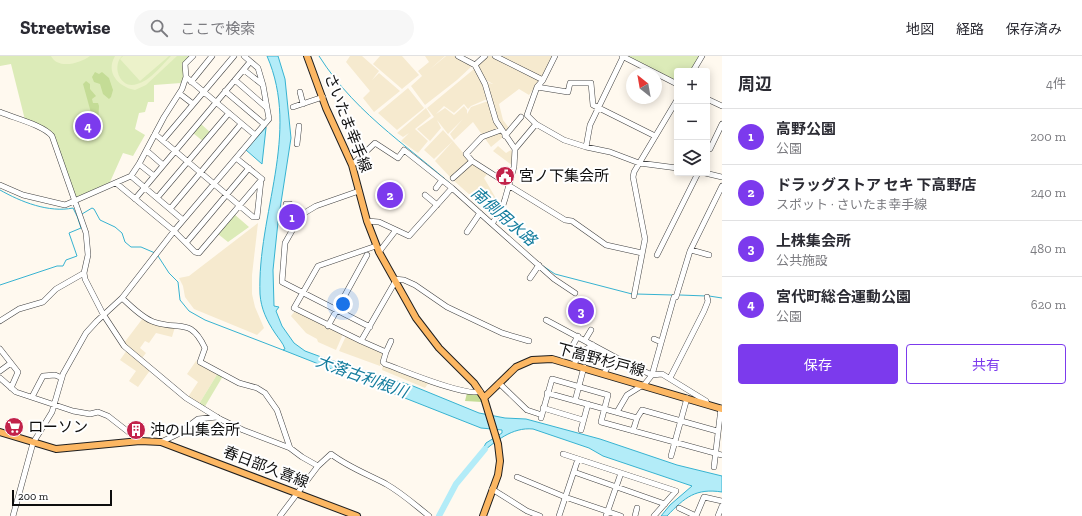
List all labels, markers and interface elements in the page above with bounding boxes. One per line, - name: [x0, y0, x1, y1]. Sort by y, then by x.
- search box: [134, 10, 414, 46]
- text: Streetwise: [20, 16, 110, 39]
- icon: search: [148, 17, 170, 39]
- text: ここで検索: [180, 20, 255, 38]
- text: 地図: [906, 21, 934, 38]
- text: 経路: [956, 21, 984, 38]
- text: 保存済み: [1006, 21, 1062, 38]
- north arrow: [626, 68, 662, 104]
- map controls: [674, 68, 710, 176]
- button: +: [674, 68, 710, 104]
- street label: さいたま幸手線: [321, 71, 375, 175]
- text: 周辺: [738, 74, 772, 94]
- text: 4件: [1046, 76, 1066, 91]
- button: −: [674, 104, 710, 140]
- pin: 4: [75, 111, 101, 141]
- text: 高野公園: [776, 120, 836, 138]
- text: 1: [748, 129, 754, 144]
- text: 200 m: [1030, 129, 1066, 144]
- button: layers: [674, 140, 710, 176]
- text: 公園: [776, 141, 802, 156]
- public building icon: 宮ノ下集会所: [494, 165, 516, 187]
- place label: 宮ノ下集会所: [519, 167, 609, 185]
- text: ドラッグストア セキ 下高野店: [776, 176, 977, 194]
- pin: 2: [377, 180, 403, 210]
- water label: 南側用水路: [467, 183, 542, 251]
- text: 2: [748, 185, 754, 200]
- text: 240 m: [1031, 185, 1066, 200]
- text: スポット · さいたま幸手線: [776, 197, 927, 212]
- pin: 1: [279, 202, 305, 232]
- text: 上株集会所: [776, 232, 851, 250]
- text: 3: [748, 241, 754, 256]
- text: 480 m: [1030, 241, 1066, 256]
- text: 公共施設: [776, 253, 828, 268]
- text: 宮代町総合運動公園: [776, 288, 911, 306]
- your location: [333, 294, 353, 314]
- pin: 3: [568, 296, 594, 326]
- text: 4: [747, 297, 755, 312]
- text: 620 m: [1031, 297, 1066, 312]
- text: 公園: [776, 309, 802, 324]
- street label: 下高野杉戸線: [555, 340, 647, 380]
- button: 保存: [738, 344, 898, 384]
- button: 共有: [906, 344, 1066, 384]
- water label: 大落古利根川: [313, 351, 412, 402]
- supermarket icon: ローソン: [3, 416, 25, 438]
- place label: ローソン: [28, 418, 88, 436]
- building icon: 沖の山集会所: [125, 419, 147, 441]
- place label: 沖の山集会所: [150, 421, 240, 439]
- street label: 春日部久喜線: [221, 442, 311, 492]
- scale bar: [12, 488, 112, 507]
- text: 200 m: [18, 490, 48, 503]

